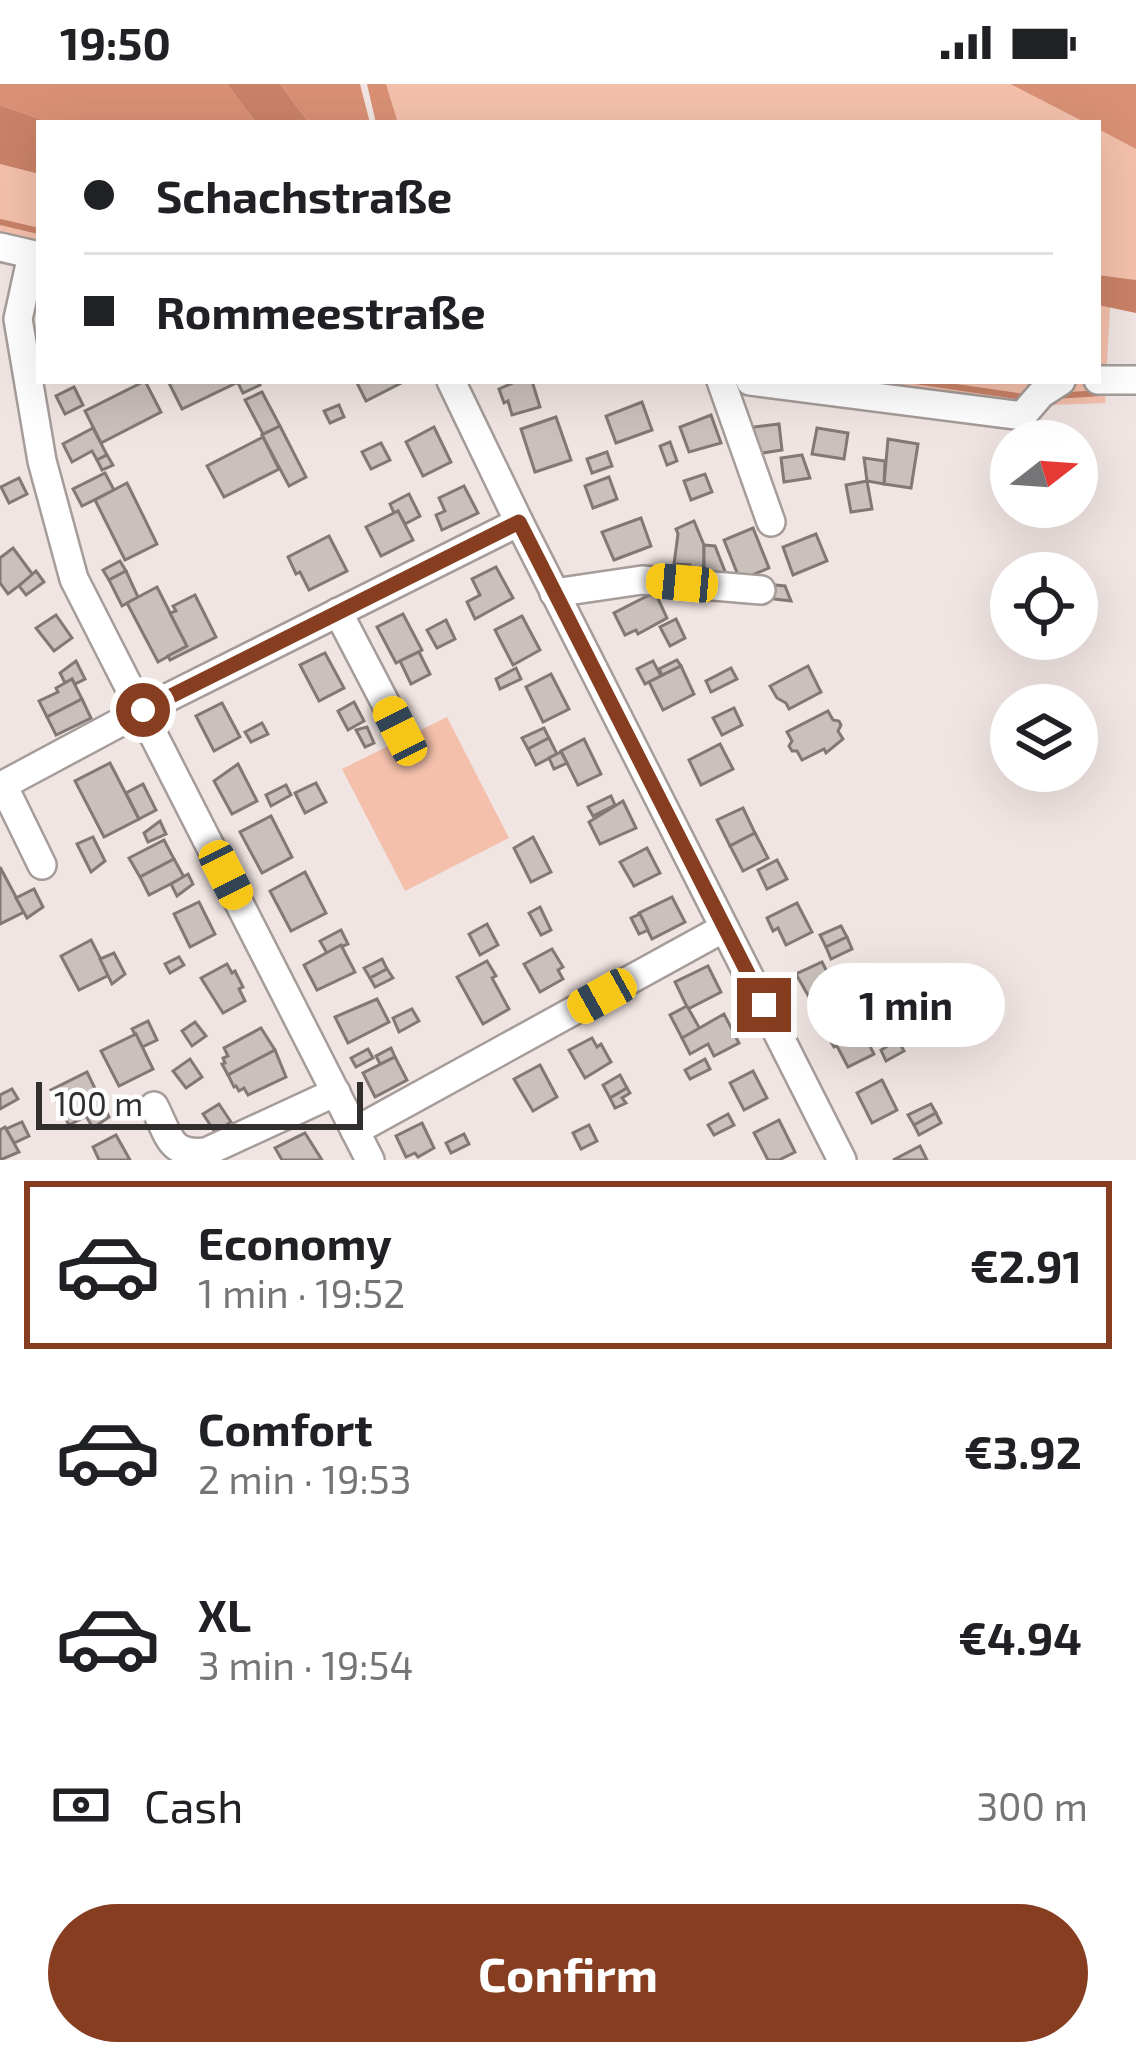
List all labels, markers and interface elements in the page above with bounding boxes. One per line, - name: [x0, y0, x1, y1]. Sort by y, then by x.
- text: 19:50: [60, 15, 171, 69]
- text: Schachstraße: [156, 168, 452, 222]
- text: Rommeestraße: [156, 284, 486, 338]
- north arrow: [990, 420, 1098, 528]
- map controls: [990, 420, 1098, 792]
- button: locate: [990, 552, 1098, 660]
- car: [645, 562, 719, 604]
- route start: [116, 683, 170, 737]
- button: layers: [990, 684, 1098, 792]
- car: [368, 691, 432, 771]
- car: [194, 835, 258, 915]
- car: [562, 963, 642, 1029]
- callout: 1 min: [806, 963, 1004, 1047]
- route end: [737, 978, 791, 1032]
- text: 1 min: [859, 981, 953, 1028]
- scale bar: [36, 1076, 363, 1129]
- text: 100 m: [54, 1083, 143, 1123]
- icon: car: [54, 1211, 162, 1319]
- text: Economy: [198, 1215, 392, 1269]
- text: €2.91: [970, 1238, 1082, 1292]
- text: 1 min · 19:52: [198, 1269, 405, 1316]
- icon: car: [54, 1397, 162, 1505]
- text: Comfort: [198, 1401, 373, 1455]
- text: €3.92: [964, 1424, 1082, 1478]
- text: 2 min · 19:53: [198, 1455, 411, 1502]
- icon: car: [54, 1583, 162, 1691]
- text: XL: [198, 1587, 251, 1641]
- text: €4.94: [958, 1610, 1082, 1664]
- text: 3 min · 19:54: [198, 1641, 413, 1688]
- icon: cash: [48, 1772, 114, 1838]
- text: Cash: [144, 1778, 243, 1832]
- text: 300 m: [976, 1782, 1088, 1829]
- button: Confirm: [48, 1904, 1088, 2042]

